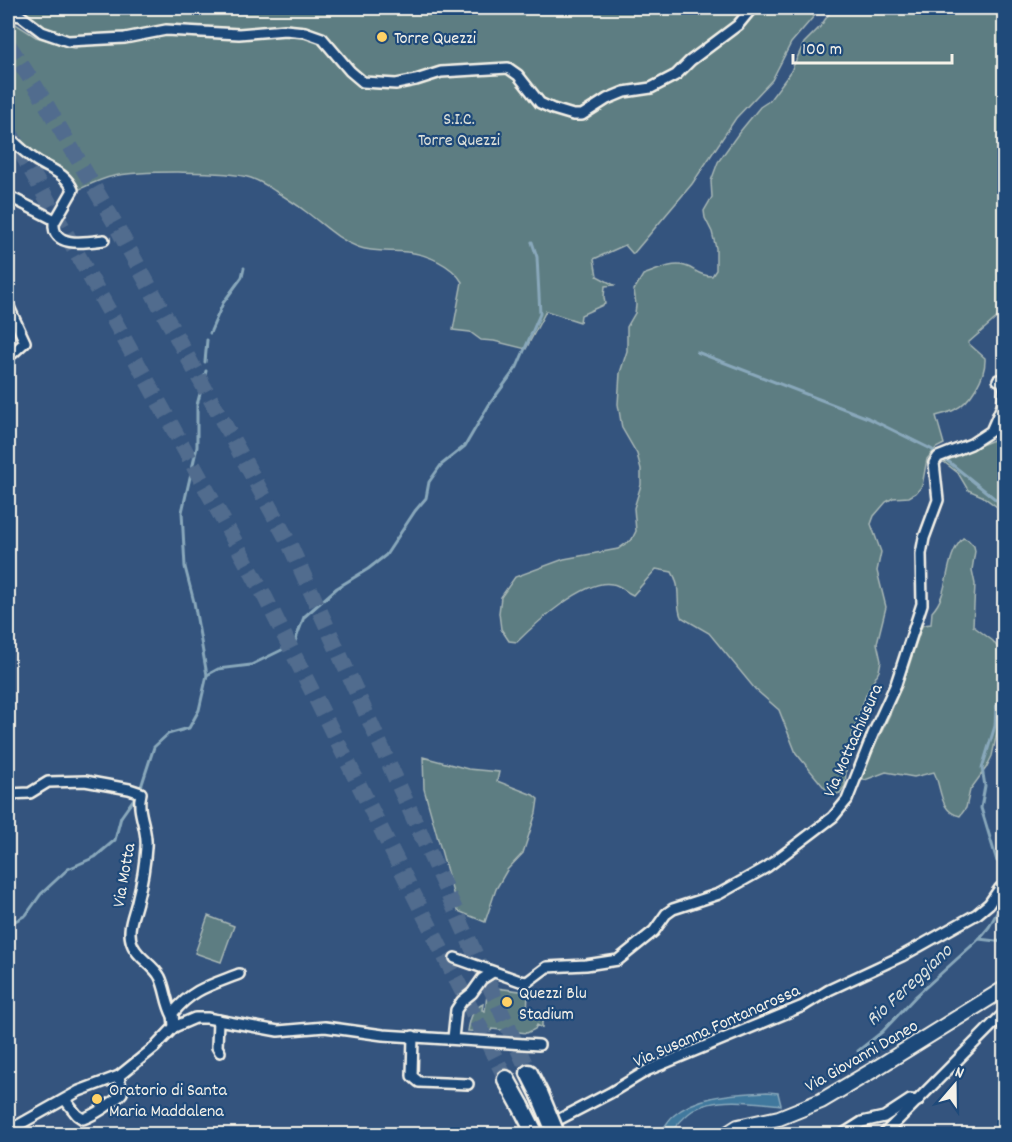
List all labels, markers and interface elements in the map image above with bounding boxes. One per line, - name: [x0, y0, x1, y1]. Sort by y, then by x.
- place label: Torre Quezzi: [394, 27, 476, 52]
- scale bar: [793, 27, 952, 65]
- marker: Torre Quezzi: [375, 30, 389, 44]
- text: 100 m: [802, 38, 842, 63]
- park label: S.I.C. Torre Quezzi: [418, 108, 500, 154]
- street label: Via Mottachiusura: [818, 680, 891, 802]
- street label: Via Motta: [108, 841, 143, 910]
- water label: Rio Fereggiano: [860, 938, 960, 1034]
- street label: Via Susanna Fontanarossa: [630, 979, 805, 1075]
- place label: Quezzi Blu Stadium: [519, 982, 587, 1028]
- marker: Quezzi Blu Stadium: [500, 995, 514, 1009]
- street label: Via Giovanni Daneo: [801, 1015, 923, 1100]
- north arrow: [925, 1055, 985, 1115]
- text: N: [952, 1061, 967, 1085]
- place label: Oratorio di Santa Maria Maddalena: [109, 1079, 227, 1125]
- marker: Oratorio di Santa Maria Maddalena: [90, 1092, 104, 1106]

